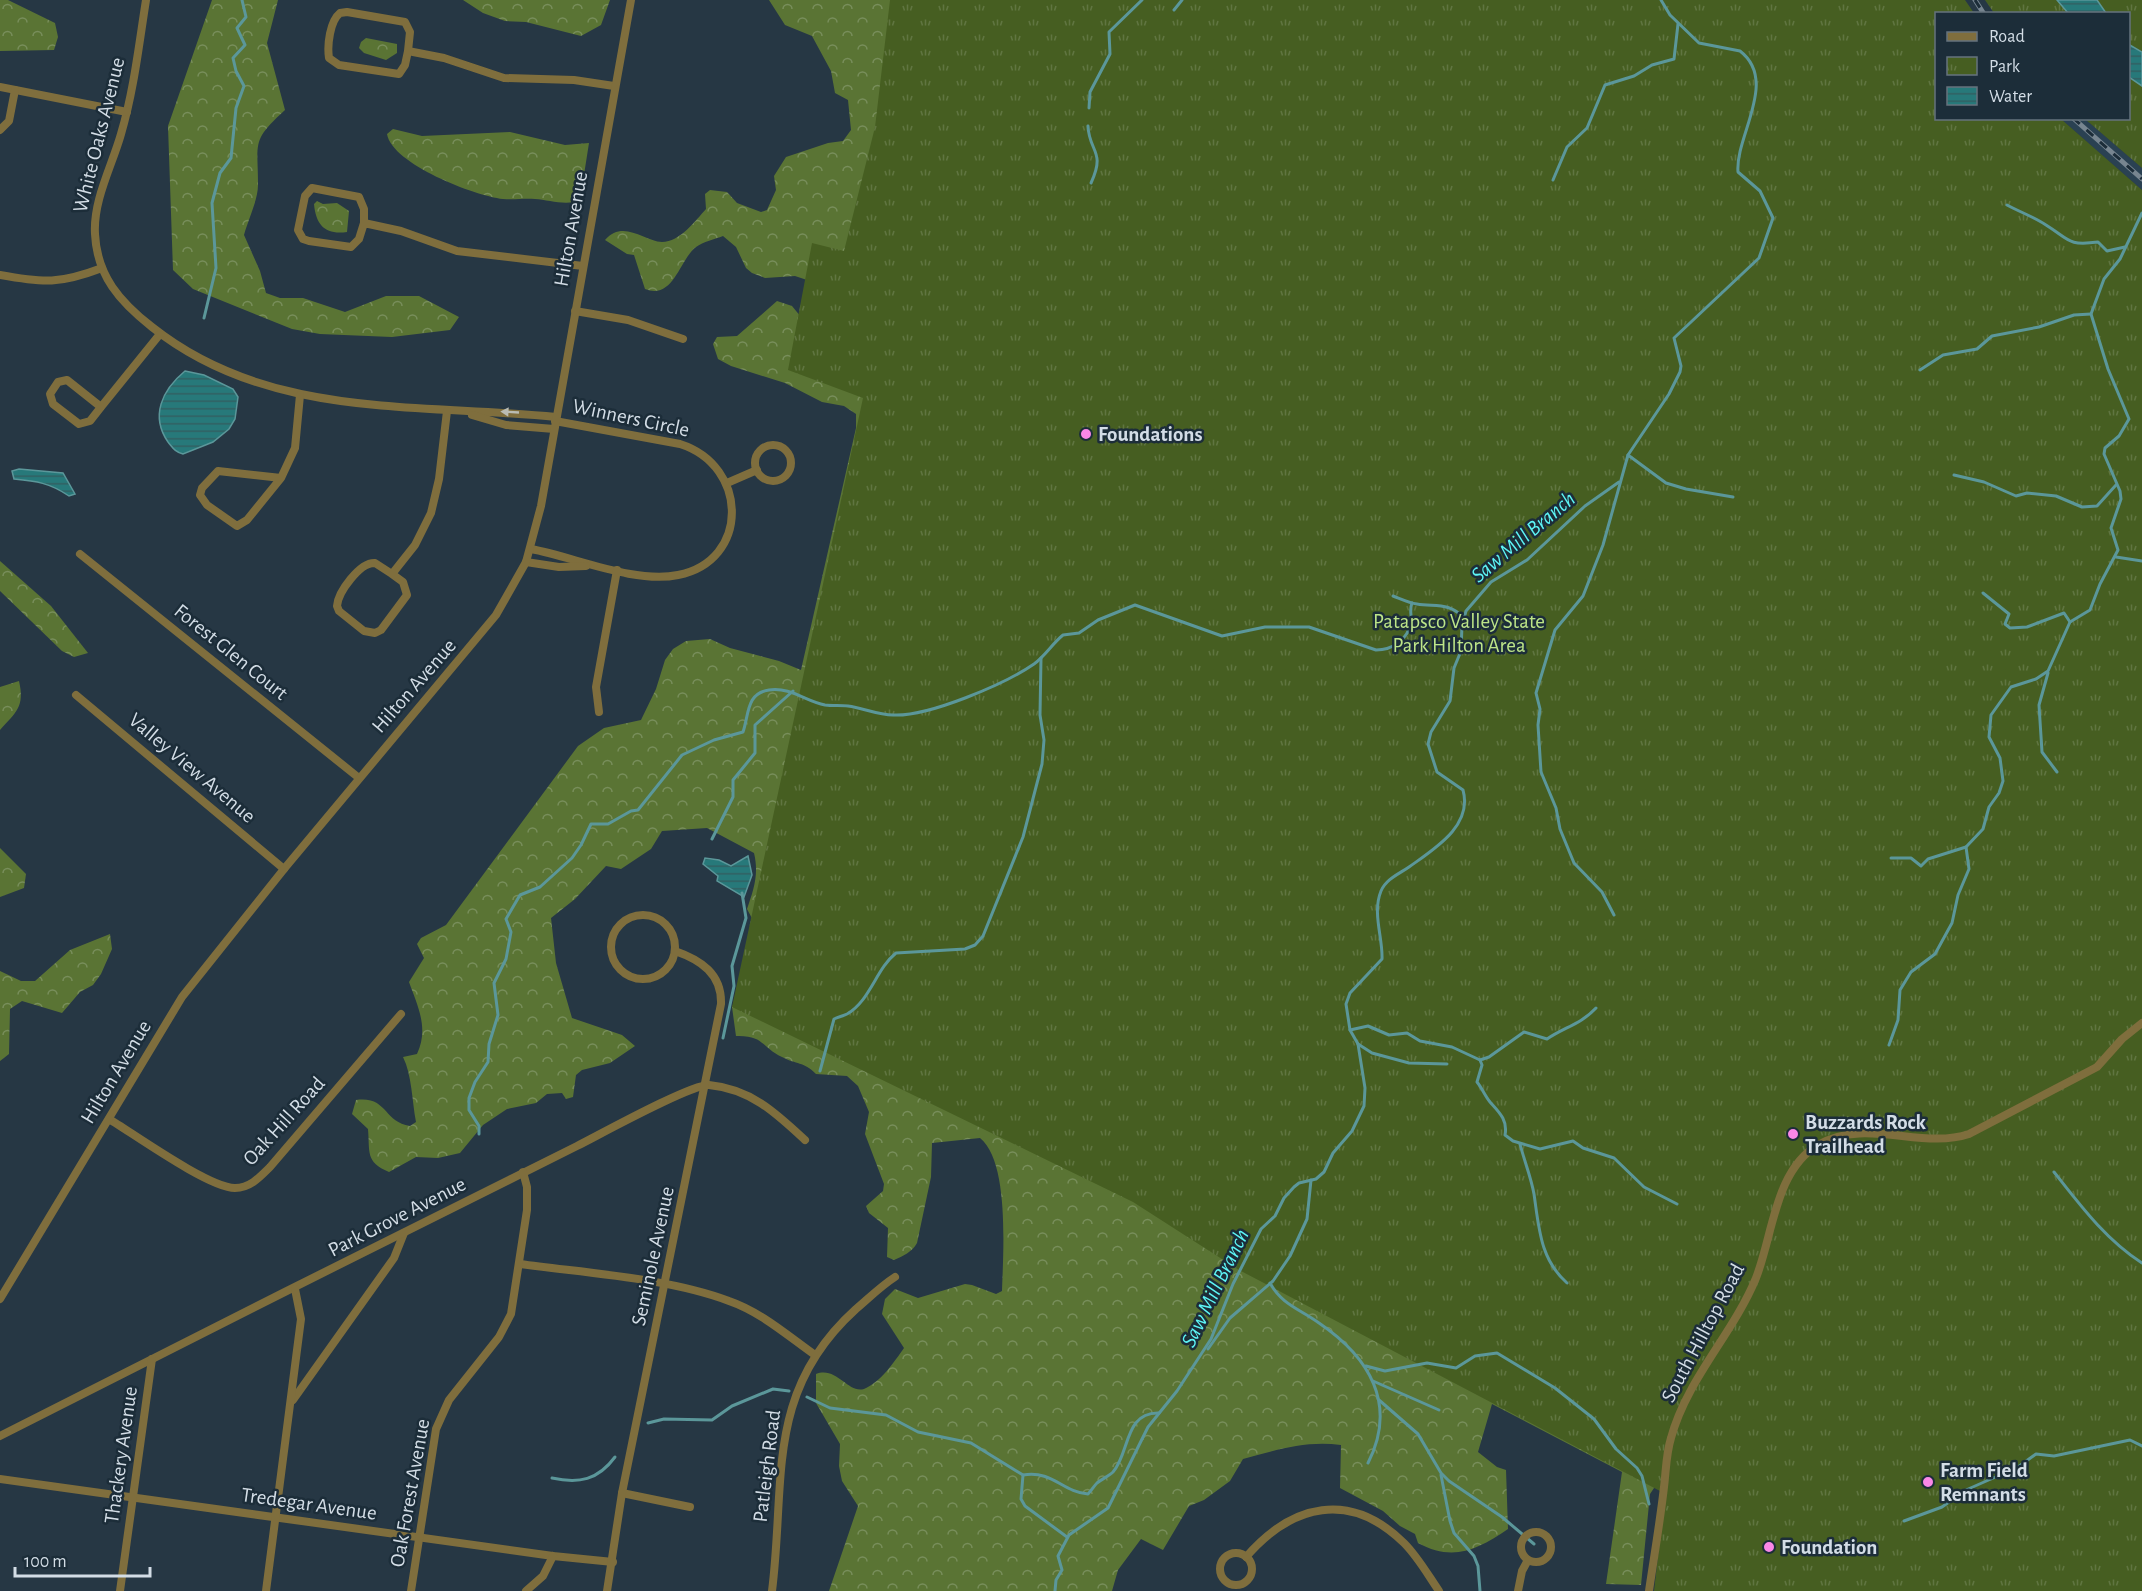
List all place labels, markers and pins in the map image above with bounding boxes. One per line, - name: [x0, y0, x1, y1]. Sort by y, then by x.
- place label: Foundations: [1098, 424, 1203, 445]
- marker: Foundations: [1079, 427, 1093, 441]
- place label: Buzzards Rock Trailhead: [1805, 1112, 1927, 1157]
- marker: Buzzards Rock Trailhead: [1786, 1127, 1800, 1141]
- place label: Farm Field Remnants: [1940, 1460, 2028, 1505]
- marker: Farm Field Remnants: [1921, 1475, 1935, 1489]
- place label: Foundation: [1781, 1537, 1877, 1558]
- marker: Foundation: [1762, 1540, 1776, 1554]

